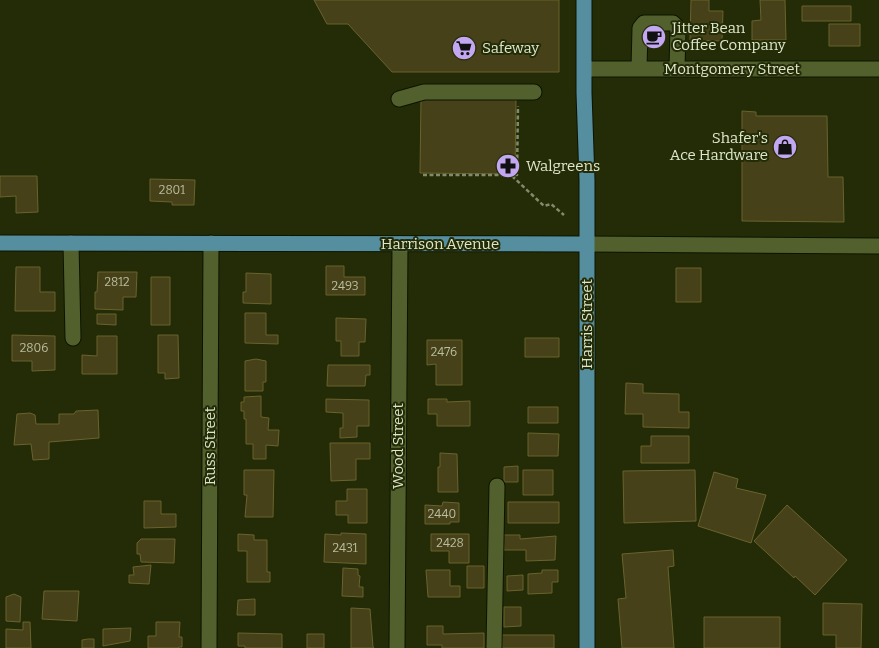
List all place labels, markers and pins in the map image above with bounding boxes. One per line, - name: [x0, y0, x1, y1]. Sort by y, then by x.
- place label: Jitter Bean Coffee Company: [671, 19, 786, 54]
- cafe icon: Jitter Bean Coffee Company: [641, 24, 667, 50]
- supermarket icon: Safeway: [451, 35, 477, 61]
- place label: Safeway: [482, 39, 539, 57]
- place label: Shafer's Ace Hardware: [670, 129, 768, 164]
- shop icon: Shafer's Ace Hardware: [772, 134, 798, 160]
- pharmacy icon: Walgreens: [495, 153, 521, 179]
- place label: Walgreens: [526, 157, 600, 175]

